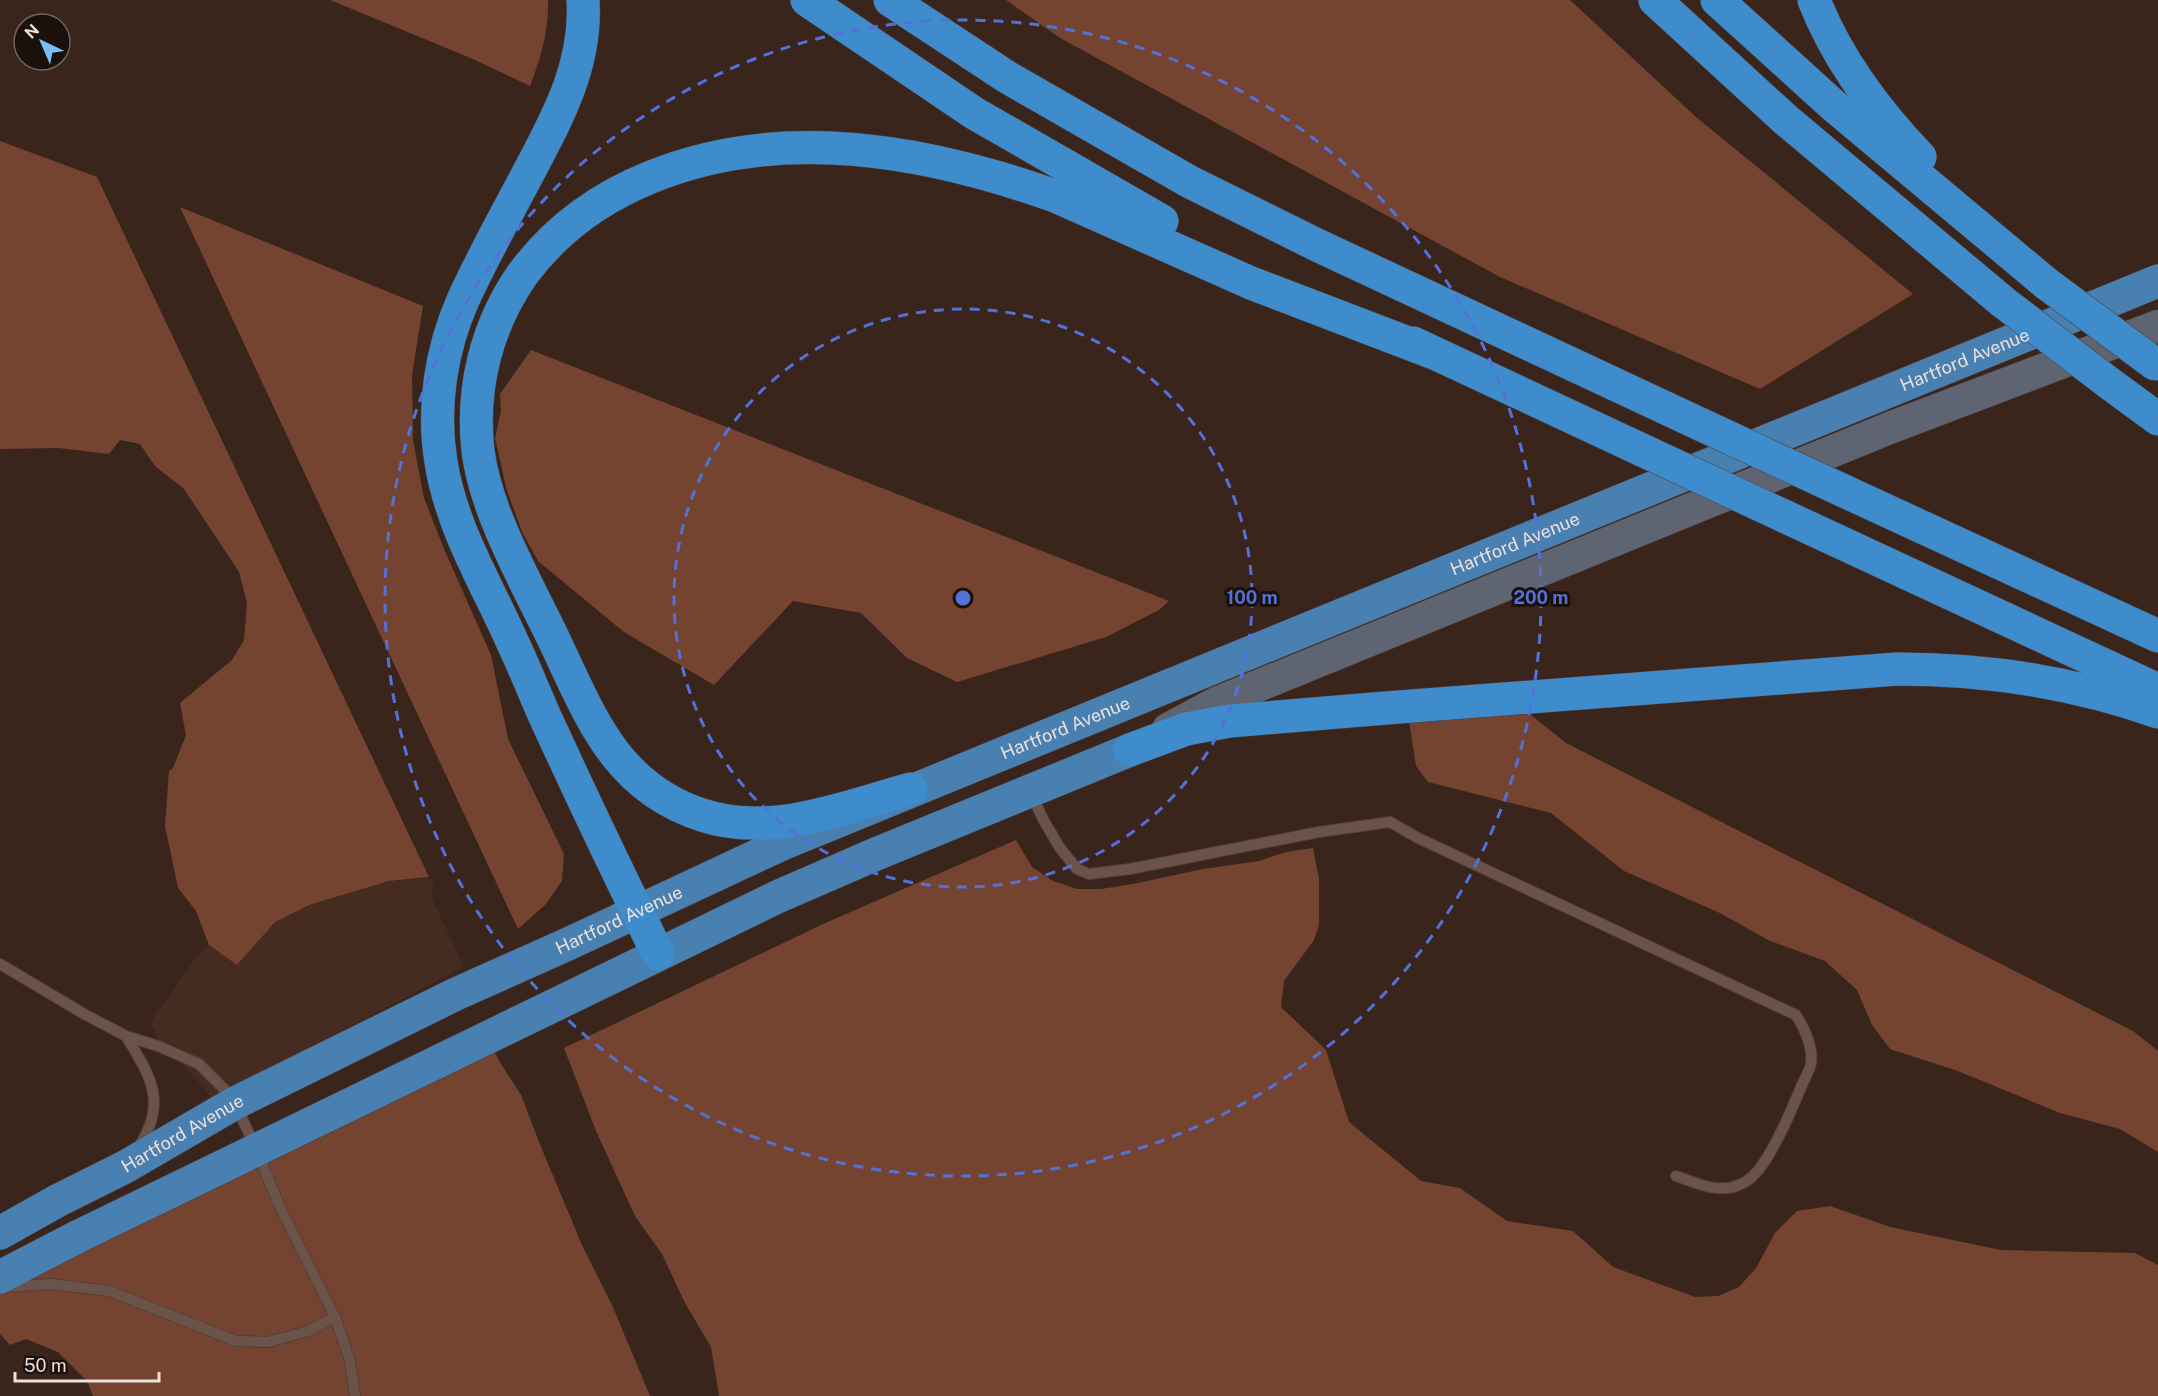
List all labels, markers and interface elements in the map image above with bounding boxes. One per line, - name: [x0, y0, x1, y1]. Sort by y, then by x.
- north arrow: [12, 12, 72, 72]
- text: N: [21, 20, 43, 43]
- street label: Hartford Avenue: [1897, 324, 2032, 395]
- street label: Hartford Avenue: [1447, 508, 1583, 579]
- text: 100 m: [1226, 587, 1278, 608]
- text: 200 m: [1514, 587, 1568, 608]
- centre of rings: [953, 588, 973, 608]
- street label: Hartford Avenue: [997, 692, 1133, 763]
- street label: Hartford Avenue: [552, 881, 686, 958]
- street label: Hartford Avenue: [117, 1089, 247, 1177]
- scale bar: [15, 1345, 159, 1383]
- text: 50 m: [24, 1355, 67, 1376]

